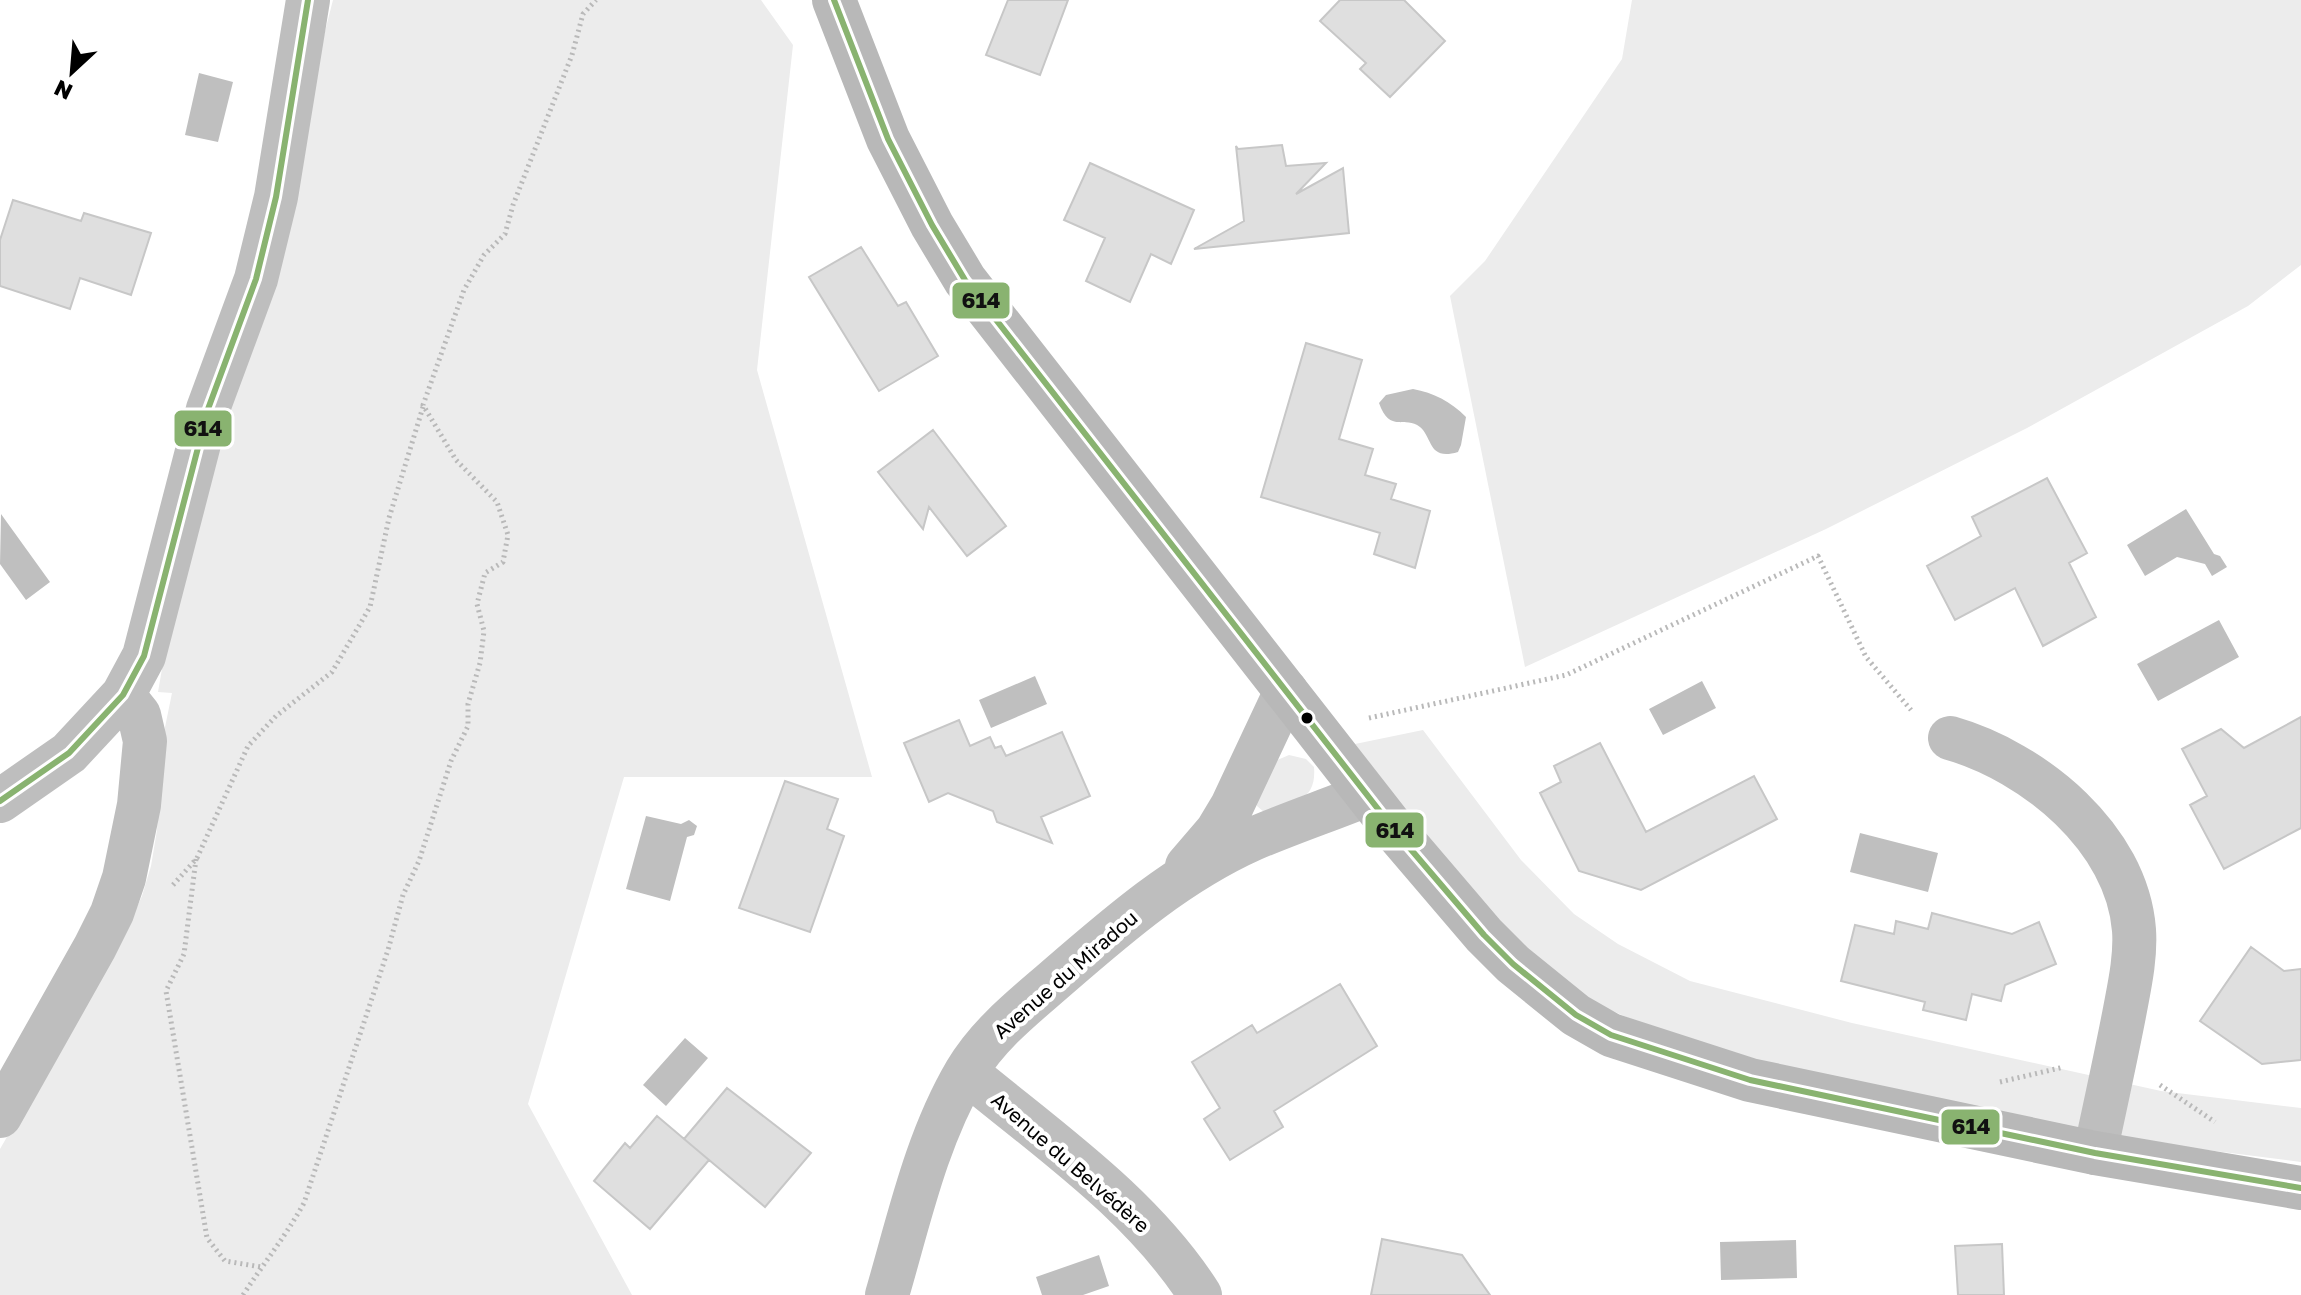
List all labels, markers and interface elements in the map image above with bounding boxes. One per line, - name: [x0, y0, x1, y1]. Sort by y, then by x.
- north arrow: [32, 32, 112, 112]
- text: N: [50, 75, 76, 106]
- line badge: 614: [951, 281, 1011, 320]
- text: 614: [961, 286, 1001, 313]
- line badge: 614: [173, 409, 233, 448]
- text: 614: [183, 414, 223, 441]
- unlabelled marker: [1299, 710, 1315, 726]
- line badge: 614: [1364, 811, 1425, 849]
- text: 614: [1375, 816, 1415, 843]
- street label: Avenue du Miradou: [988, 905, 1142, 1043]
- street label: Avenue du Belvédère: [987, 1087, 1155, 1237]
- line badge: 614: [1940, 1108, 2001, 1146]
- text: 614: [1951, 1112, 1991, 1139]

